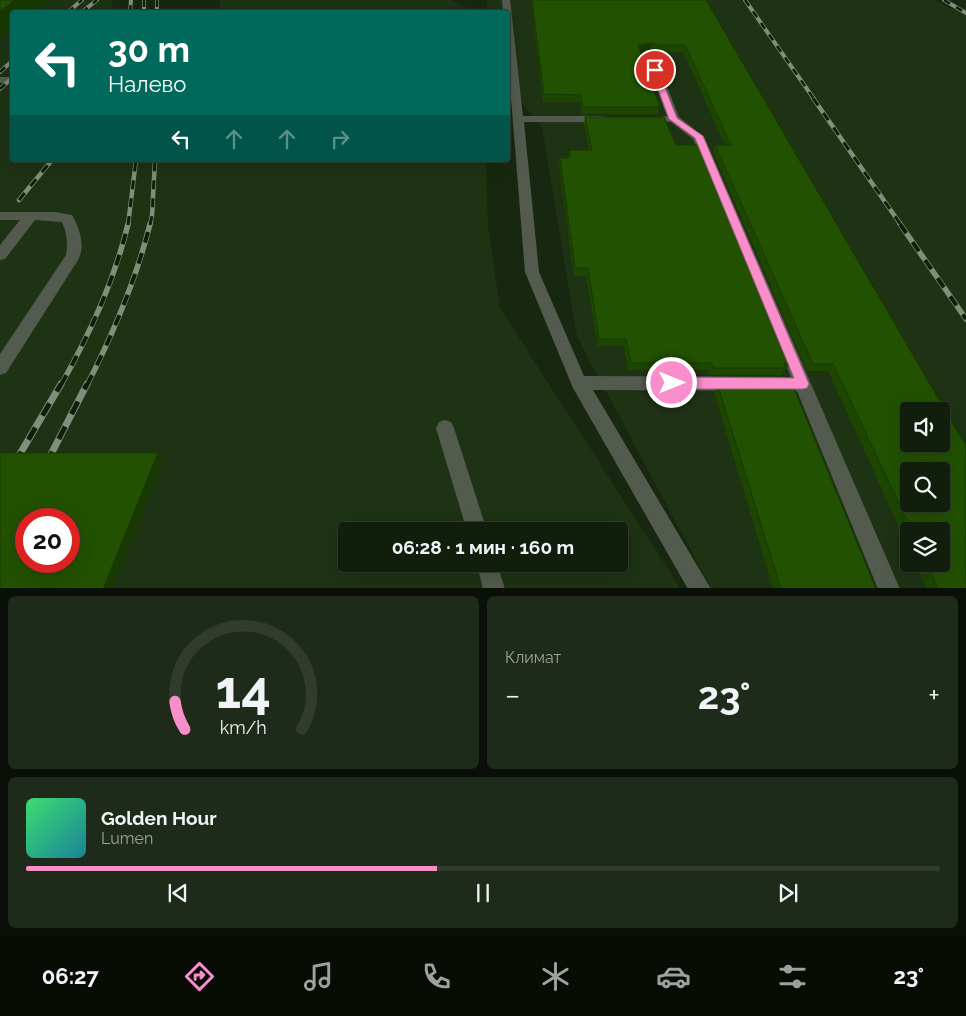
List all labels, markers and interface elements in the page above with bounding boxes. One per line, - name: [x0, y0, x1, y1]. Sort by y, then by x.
- text: 30 m: [108, 29, 190, 70]
- icon: left: [25, 30, 90, 95]
- pin: [634, 49, 676, 91]
- icon: arrive: [641, 56, 669, 84]
- text: Налево: [108, 71, 186, 97]
- icon: left: [167, 125, 195, 153]
- icon: ahead: [220, 125, 248, 153]
- icon: ahead: [273, 125, 301, 153]
- icon: right: [326, 125, 354, 153]
- position arrow: [645, 356, 697, 408]
- map controls: [900, 402, 950, 572]
- button: sound: [900, 402, 950, 452]
- button: search: [900, 462, 950, 512]
- speed limit sign: 20: [15, 508, 80, 573]
- button: layers: [900, 522, 950, 572]
- text: 06:28 · 1 мин · 160 m: [392, 536, 574, 558]
- text: Климат: [505, 648, 561, 667]
- text: 14: [216, 659, 271, 720]
- text: 23°: [698, 673, 751, 718]
- text: −: [505, 679, 520, 712]
- text: +: [928, 679, 940, 712]
- text: km/h: [220, 717, 267, 738]
- text: Golden Hour: [101, 807, 217, 829]
- text: Lumen: [101, 829, 153, 848]
- icon: previous: [164, 879, 192, 907]
- icon: pause: [469, 879, 497, 907]
- icon: next: [774, 879, 802, 907]
- icon: directions: [182, 959, 217, 994]
- icon: music: [301, 959, 336, 994]
- icon: phone: [419, 959, 454, 994]
- icon: climate: [538, 959, 573, 994]
- icon: car: [656, 959, 691, 994]
- icon: filters: [775, 959, 810, 994]
- text: 06:27: [42, 963, 99, 989]
- text: 23°: [894, 963, 924, 989]

